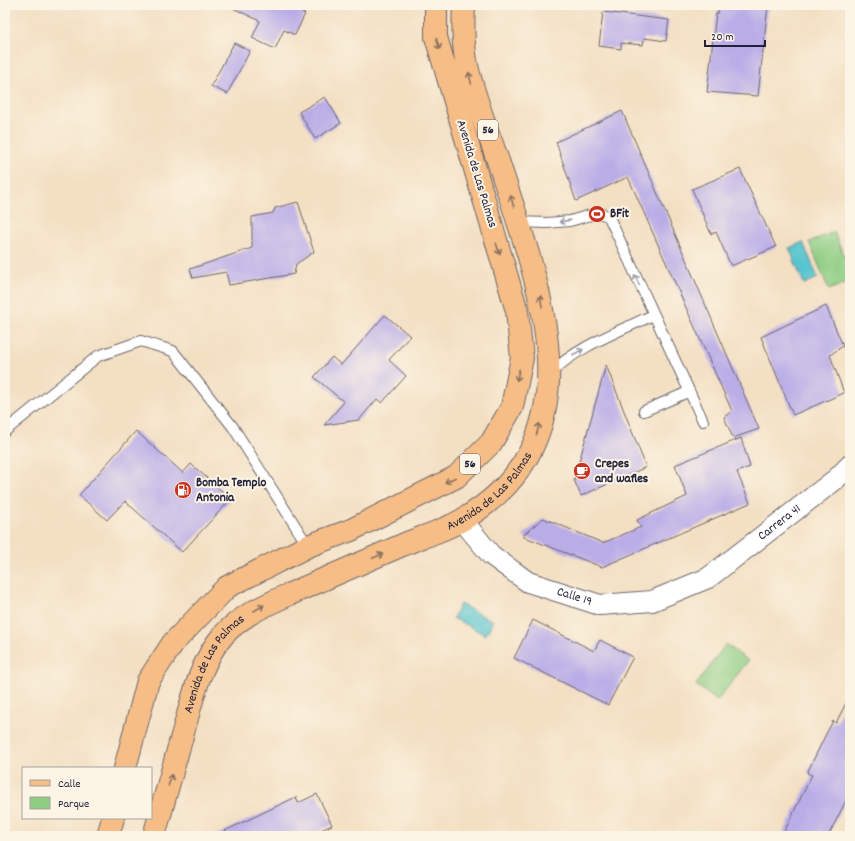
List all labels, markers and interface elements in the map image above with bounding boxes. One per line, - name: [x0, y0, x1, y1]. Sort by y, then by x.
- scale bar: [705, 22, 765, 48]
- text: 20 m: [711, 29, 734, 46]
- one-way arrow: [434, 37, 442, 50]
- one-way arrow: [466, 72, 473, 85]
- street label: Avenida de Las Palmas: [451, 118, 501, 230]
- road number: 56: [478, 120, 498, 140]
- one-way arrow: [507, 196, 515, 208]
- sports icon: BFit: [587, 204, 607, 224]
- place label: BFit: [610, 205, 629, 224]
- one-way arrow: [559, 217, 572, 225]
- one-way arrow: [495, 242, 502, 255]
- one-way arrow: [633, 274, 640, 286]
- one-way arrow: [536, 295, 544, 308]
- one-way arrow: [572, 348, 584, 355]
- one-way arrow: [514, 369, 522, 382]
- one-way arrow: [535, 423, 543, 436]
- street label: Avenida de Las Palmas: [444, 449, 538, 536]
- road number: 56: [460, 454, 480, 474]
- place label: Crepes and wafles: [595, 455, 649, 489]
- cafe icon: Crepes and wafles: [572, 461, 592, 481]
- place label: Bomba Templo Antonia: [196, 474, 267, 508]
- one-way arrow: [444, 477, 456, 484]
- fuel station icon: Bomba Templo Antonia: [173, 480, 193, 500]
- street label: Carrera 41: [754, 500, 805, 546]
- one-way arrow: [372, 551, 384, 559]
- street label: Calle 19: [554, 582, 595, 611]
- one-way arrow: [253, 604, 265, 612]
- street label: Avenida de Las Palmas: [179, 610, 249, 715]
- legend: [22, 767, 152, 819]
- one-way arrow: [167, 773, 174, 786]
- text: Calle: [58, 776, 81, 793]
- text: Parque: [58, 796, 89, 813]

